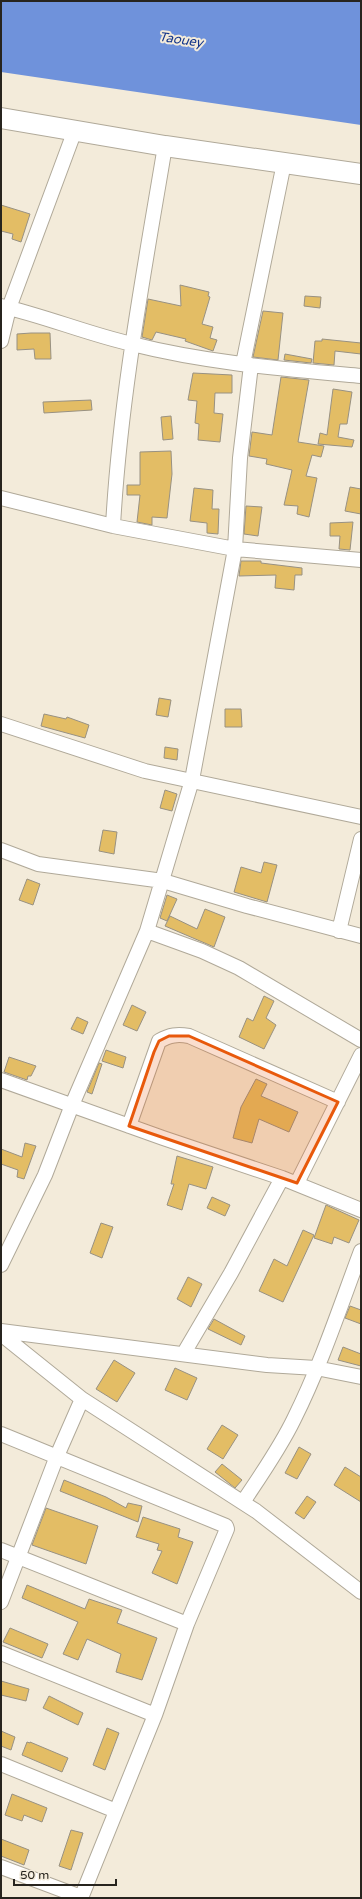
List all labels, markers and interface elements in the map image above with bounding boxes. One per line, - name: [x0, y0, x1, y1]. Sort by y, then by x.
- water label: Taouey: [158, 29, 206, 51]
- scale bar: [14, 1861, 116, 1887]
- text: 50 m: [20, 1868, 49, 1882]

